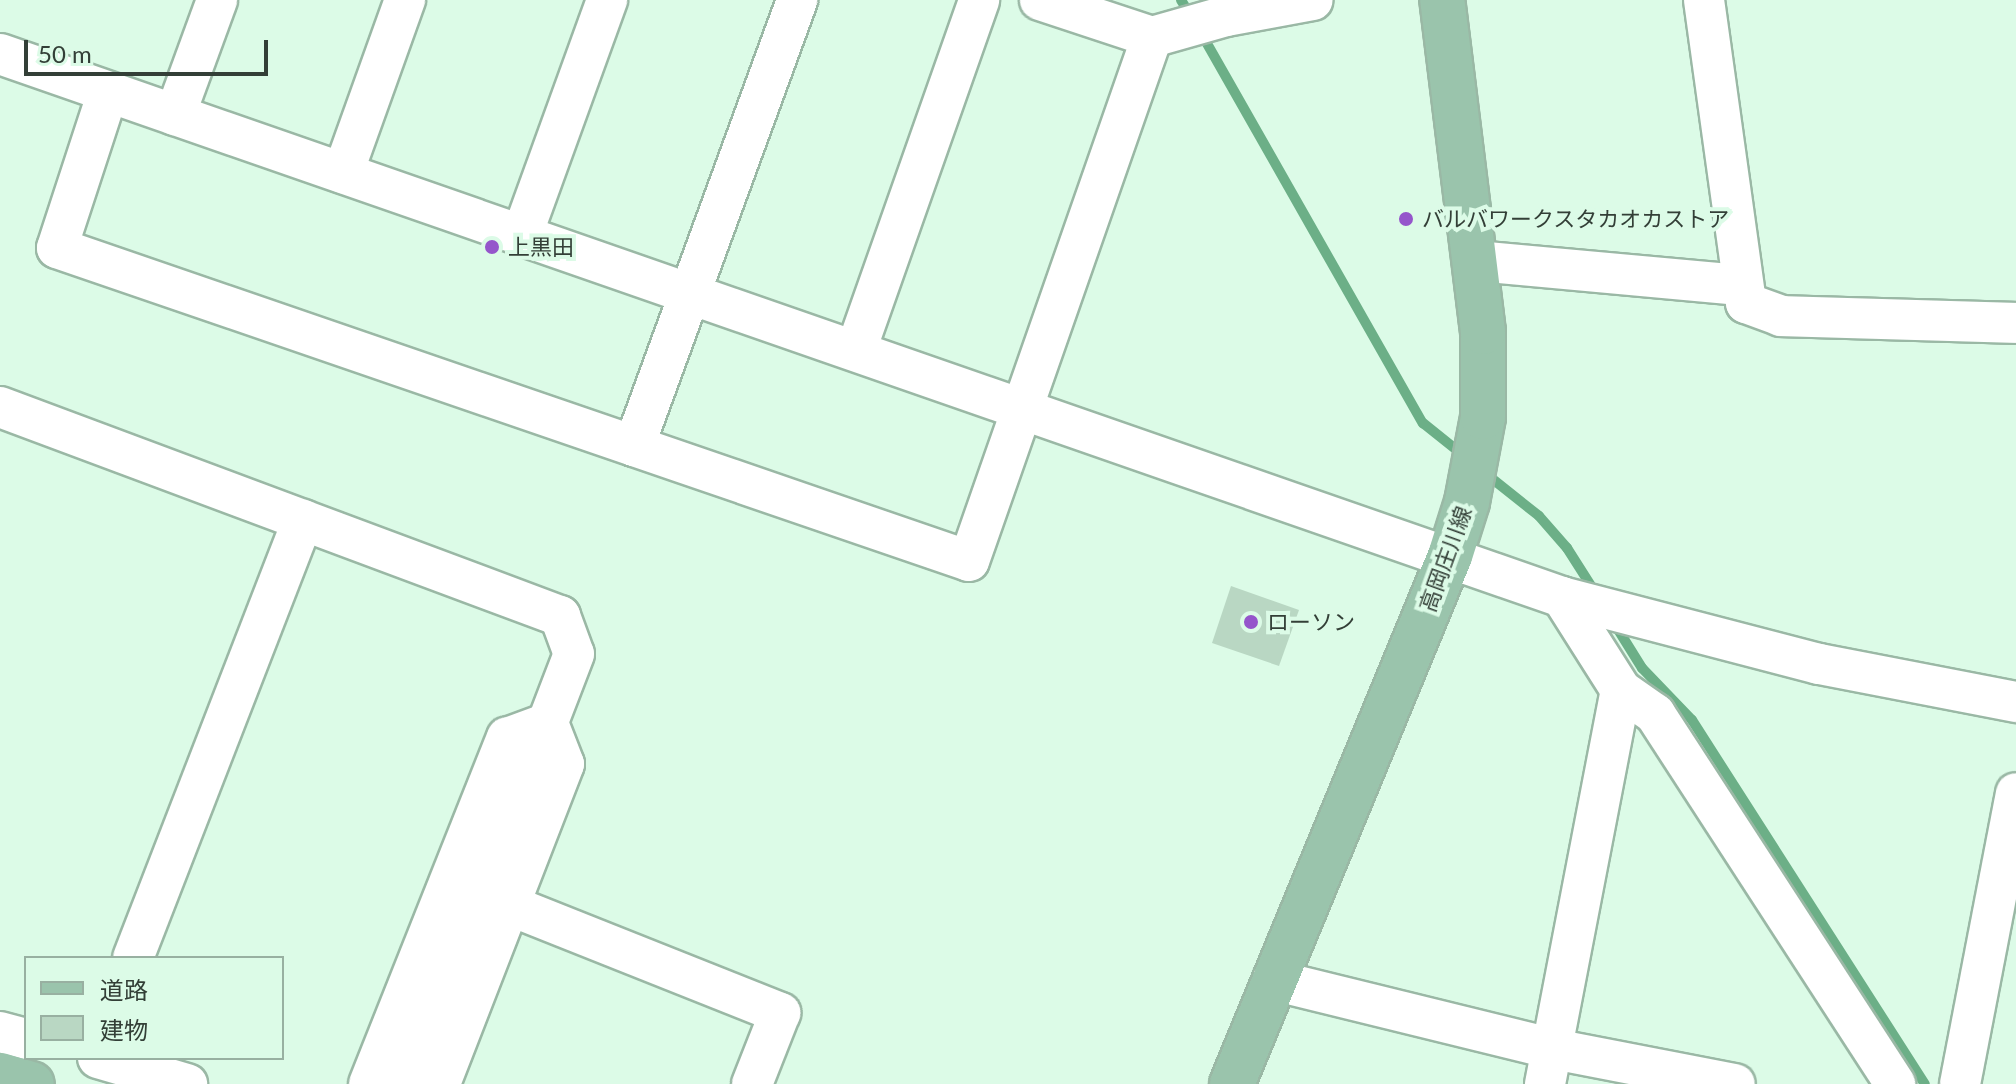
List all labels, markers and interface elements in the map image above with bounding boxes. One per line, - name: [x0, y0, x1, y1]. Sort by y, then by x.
- scale bar: [28, 24, 272, 74]
- text: 50 m: [38, 39, 92, 68]
- place label: バルバワークスタカオカストア: [1422, 206, 1730, 232]
- marker: バルバワークスタカオカストア: [1397, 210, 1415, 228]
- place label: 上黒田: [508, 234, 574, 260]
- marker: 上黒田: [483, 238, 501, 256]
- street label: 高岡庄川線: [1414, 503, 1476, 615]
- place label: ローソン: [1267, 609, 1355, 635]
- marker: ローソン: [1242, 613, 1260, 631]
- legend: [24, 956, 284, 1060]
- text: 道路: [100, 975, 148, 1004]
- text: 建物: [100, 1015, 148, 1044]

